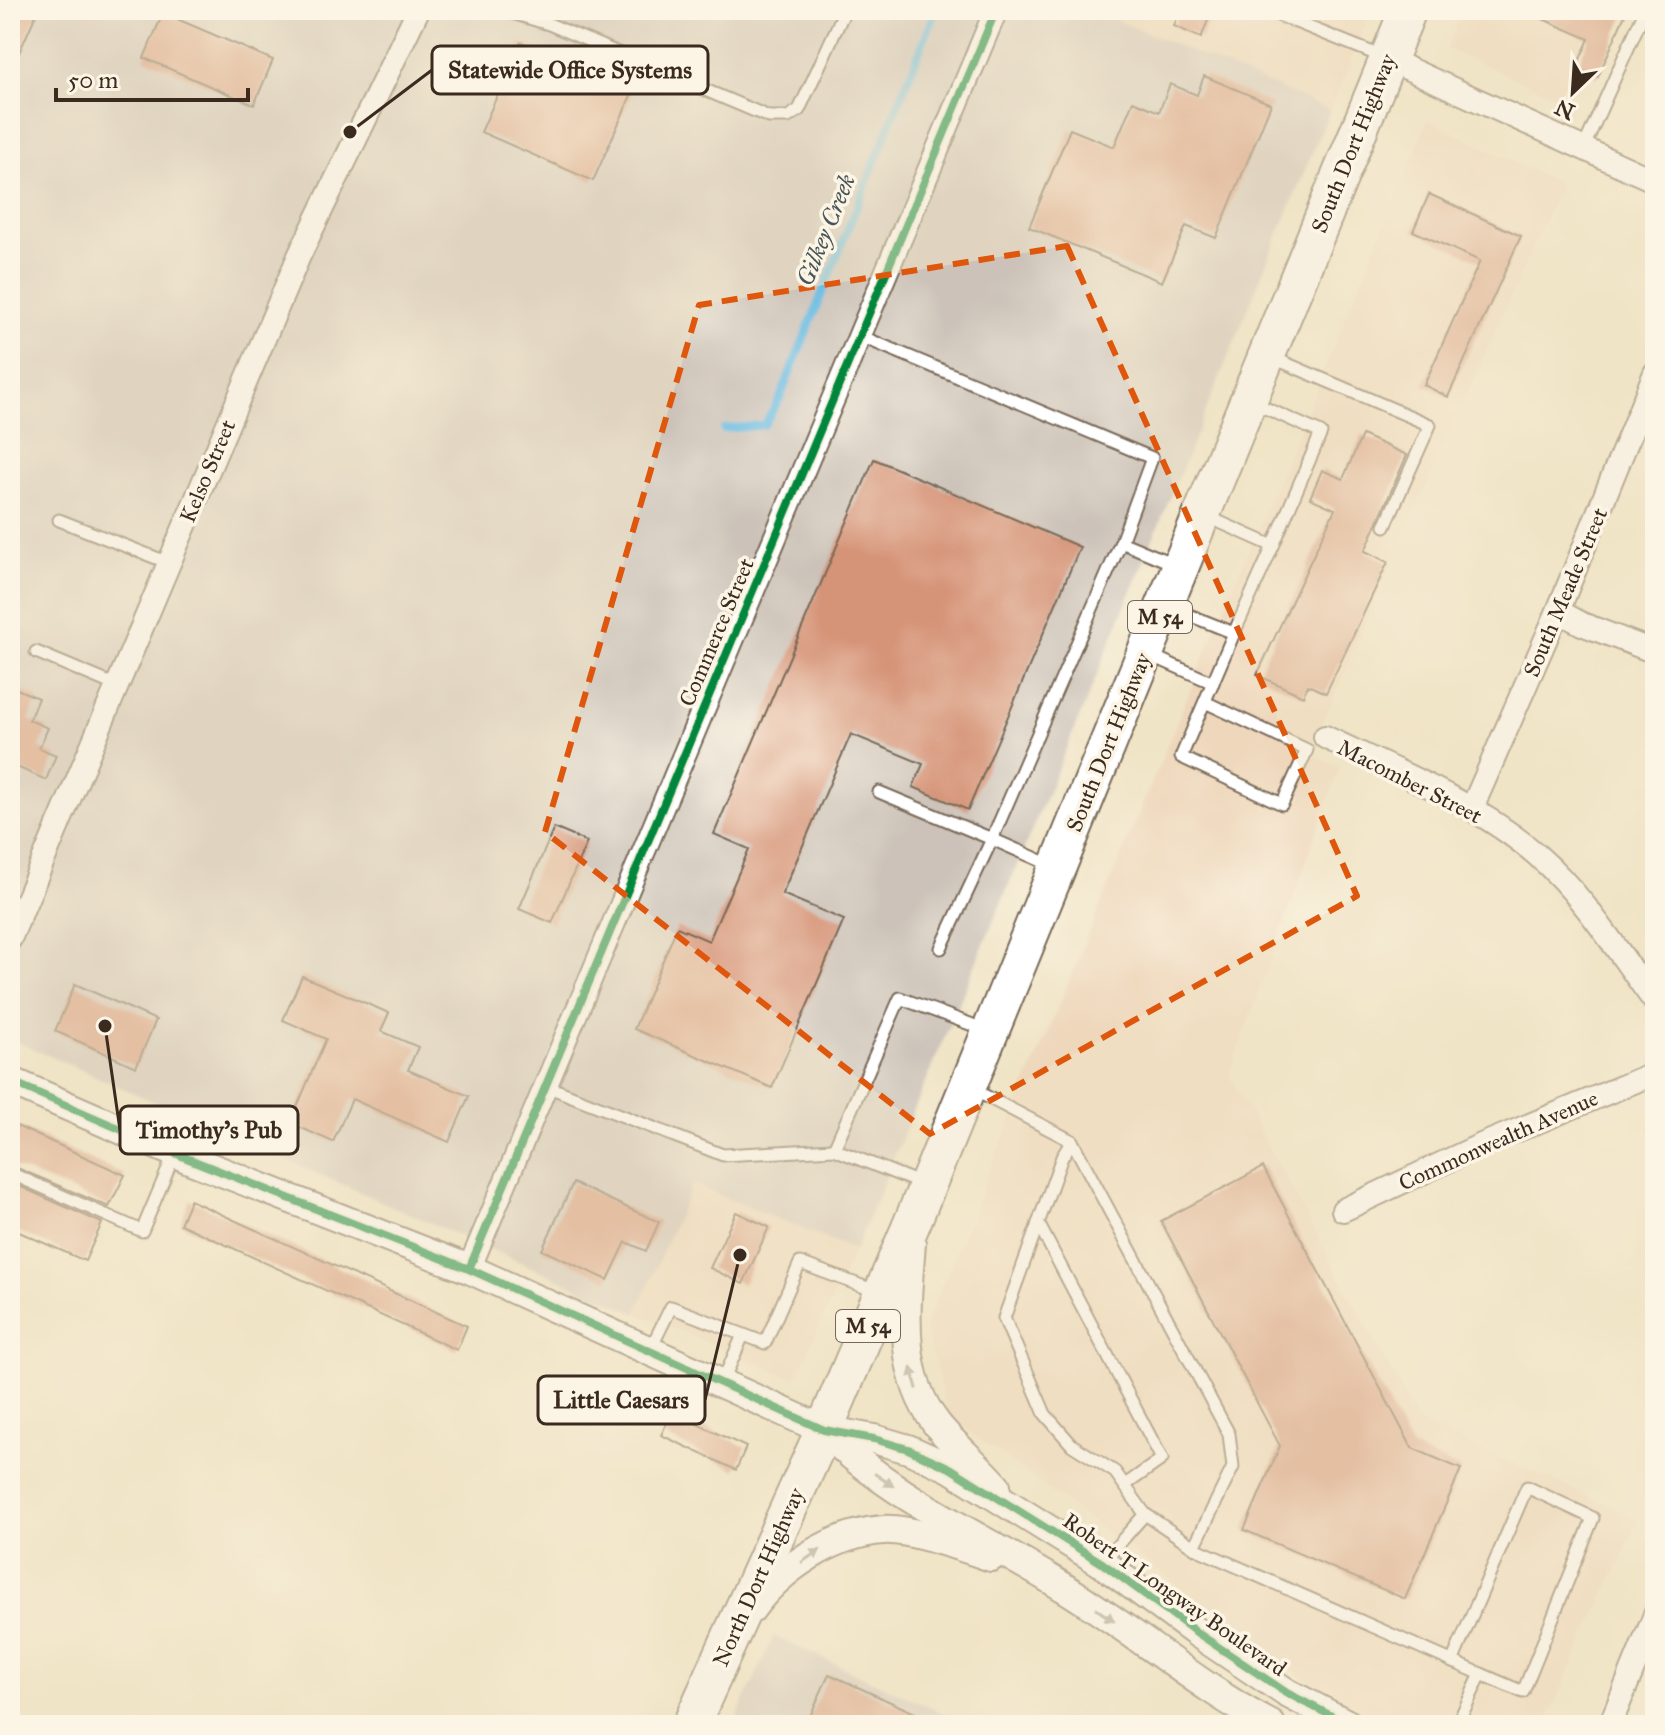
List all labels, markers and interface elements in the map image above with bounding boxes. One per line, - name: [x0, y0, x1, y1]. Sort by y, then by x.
- callout: Statewide Office Systems: [432, 46, 708, 94]
- street label: South Dort Highway: [1305, 49, 1402, 237]
- scale bar: [56, 52, 248, 102]
- north arrow: [1533, 52, 1613, 132]
- text: Statewide Office Systems: [448, 55, 692, 85]
- text: 50 m: [68, 65, 118, 95]
- text: N: [1550, 93, 1579, 126]
- water label: Gilkey Creek: [790, 169, 862, 290]
- street label: Kelso Street: [174, 415, 241, 527]
- street label: South Meade Street: [1518, 503, 1613, 681]
- street label: Commerce Street: [673, 554, 760, 710]
- road number: M 54: [1128, 601, 1192, 633]
- street label: South Dort Highway: [1060, 648, 1157, 836]
- street label: Macomber Street: [1333, 733, 1487, 830]
- street label: Commonwealth Avenue: [1394, 1084, 1602, 1197]
- callout: Timothy's Pub: [120, 1106, 298, 1154]
- text: Timothy's Pub: [135, 1115, 283, 1145]
- road number: M 54: [836, 1310, 900, 1342]
- one-way arrow: [907, 1365, 920, 1389]
- callout: Little Caesars: [538, 1376, 705, 1424]
- text: Little Caesars: [553, 1385, 689, 1415]
- one-way arrow: [873, 1472, 894, 1487]
- street label: North Dort Highway: [707, 1483, 810, 1671]
- street label: Robert T Longway Boulevard: [1058, 1507, 1292, 1682]
- one-way arrow: [801, 1549, 822, 1564]
- one-way arrow: [1095, 1607, 1116, 1622]

